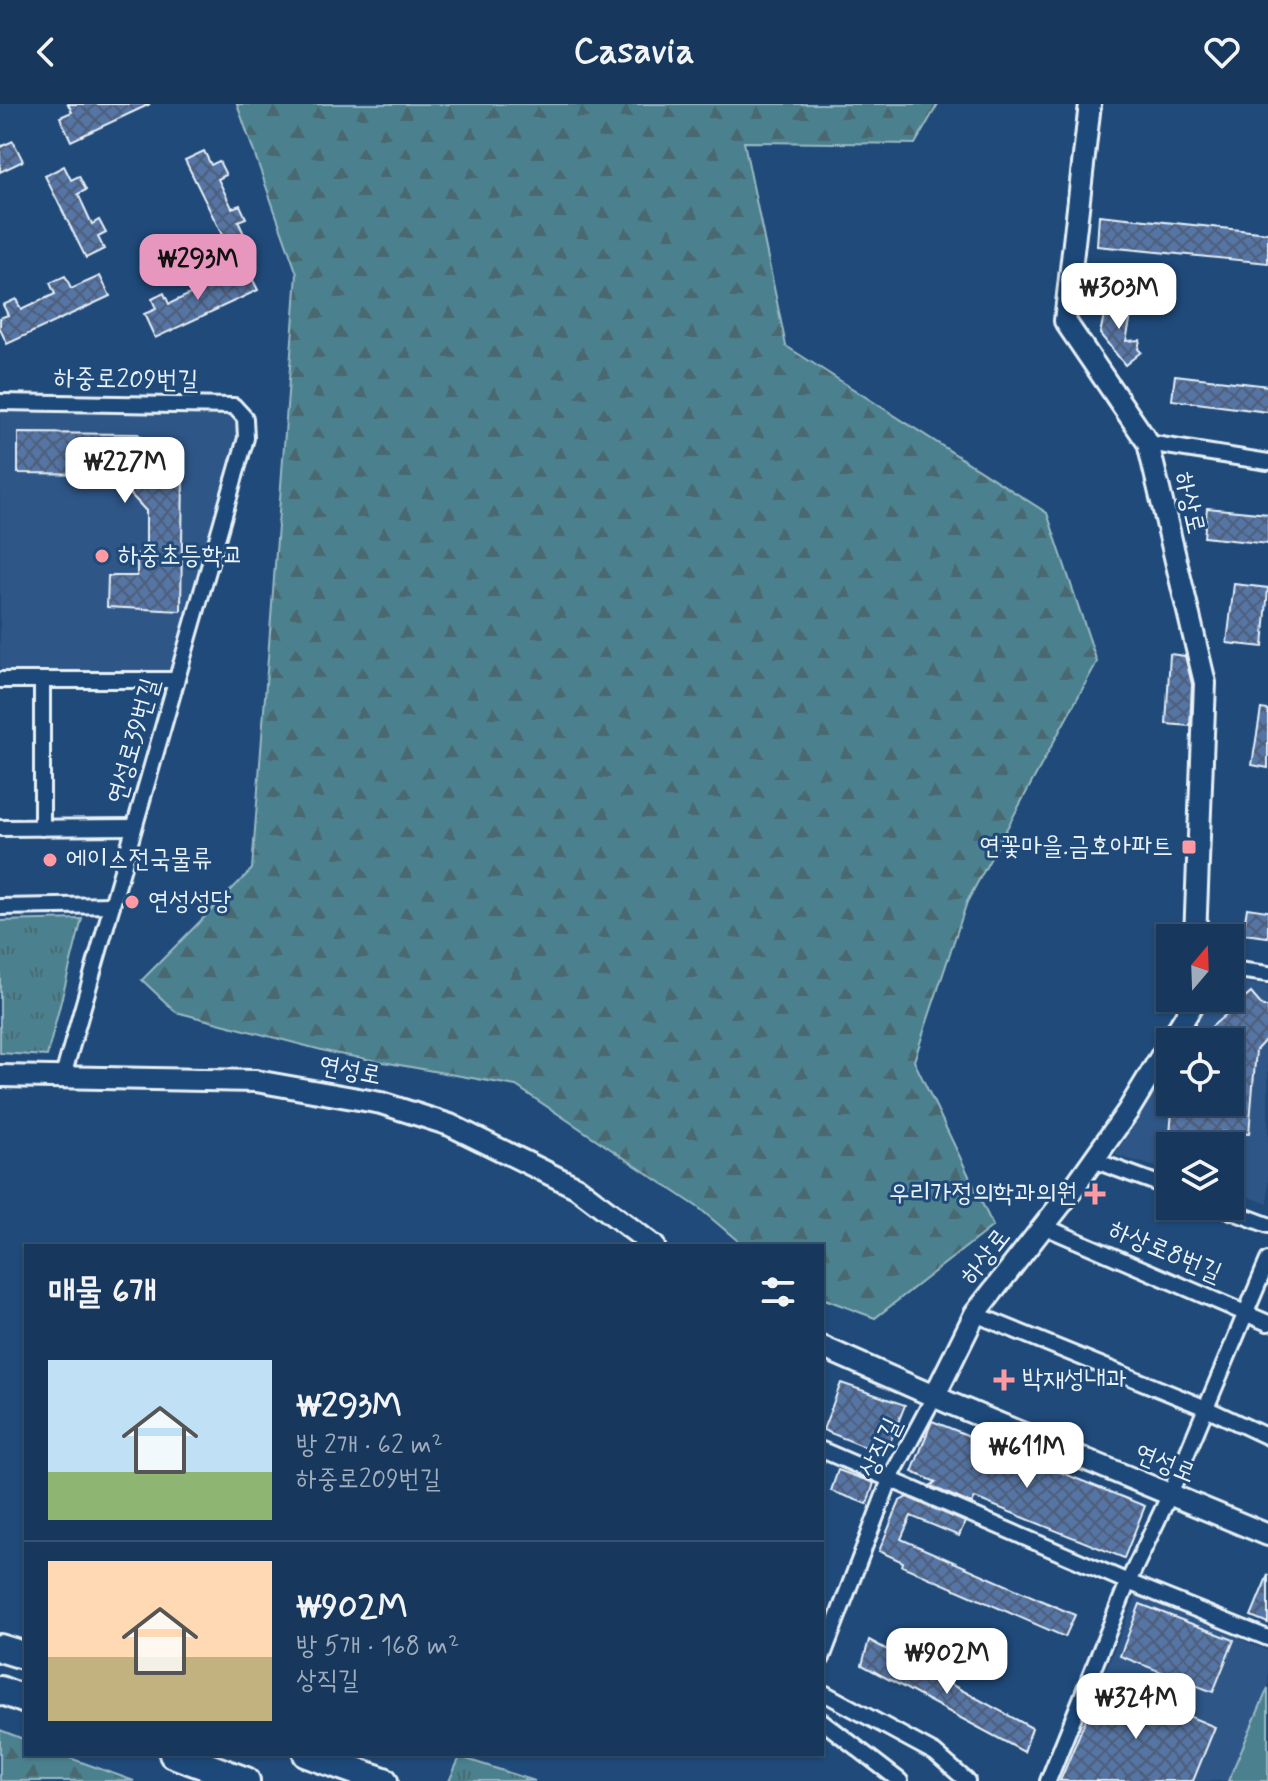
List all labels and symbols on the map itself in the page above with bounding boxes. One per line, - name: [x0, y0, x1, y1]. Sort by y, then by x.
- pin: ₩293M: [142, 234, 254, 302]
- pin: ₩303M: [1063, 263, 1175, 331]
- street label: 하중로209번길: [53, 362, 199, 398]
- pin: ₩227M: [69, 437, 181, 505]
- street label: 하상로: [1165, 469, 1213, 537]
- place label: 하중초등학교: [118, 539, 244, 573]
- marker: 하중초등학교: [93, 547, 111, 565]
- street label: 연성로39번길: [100, 674, 168, 808]
- place label: 연꽃마을.금호아파트: [979, 830, 1173, 864]
- marker: 연꽃마을.금호아파트: [1180, 838, 1198, 856]
- place label: 에이스전국물류: [66, 843, 212, 877]
- marker: 에이스전국물류: [41, 851, 59, 869]
- place label: 연성성당: [148, 885, 232, 919]
- marker: 연성성당: [123, 893, 141, 911]
- north arrow: [1156, 924, 1244, 1012]
- street label: 연성로: [316, 1048, 384, 1094]
- place label: 우리가정의학과의원: [889, 1177, 1077, 1211]
- marker: 우리가정의학과의원: [1084, 1183, 1106, 1205]
- street label: 하상로8번길: [1103, 1213, 1227, 1291]
- street label: 하상로: [953, 1222, 1019, 1292]
- place label: 박재성내과: [1022, 1363, 1127, 1397]
- marker: 박재성내과: [993, 1369, 1015, 1391]
- street label: 상직길: [852, 1412, 910, 1484]
- pin: ₩611M: [971, 1422, 1083, 1490]
- street label: 연성로: [1130, 1436, 1200, 1492]
- pin: ₩902M: [891, 1628, 1003, 1696]
- pin: ₩324M: [1080, 1673, 1192, 1741]

